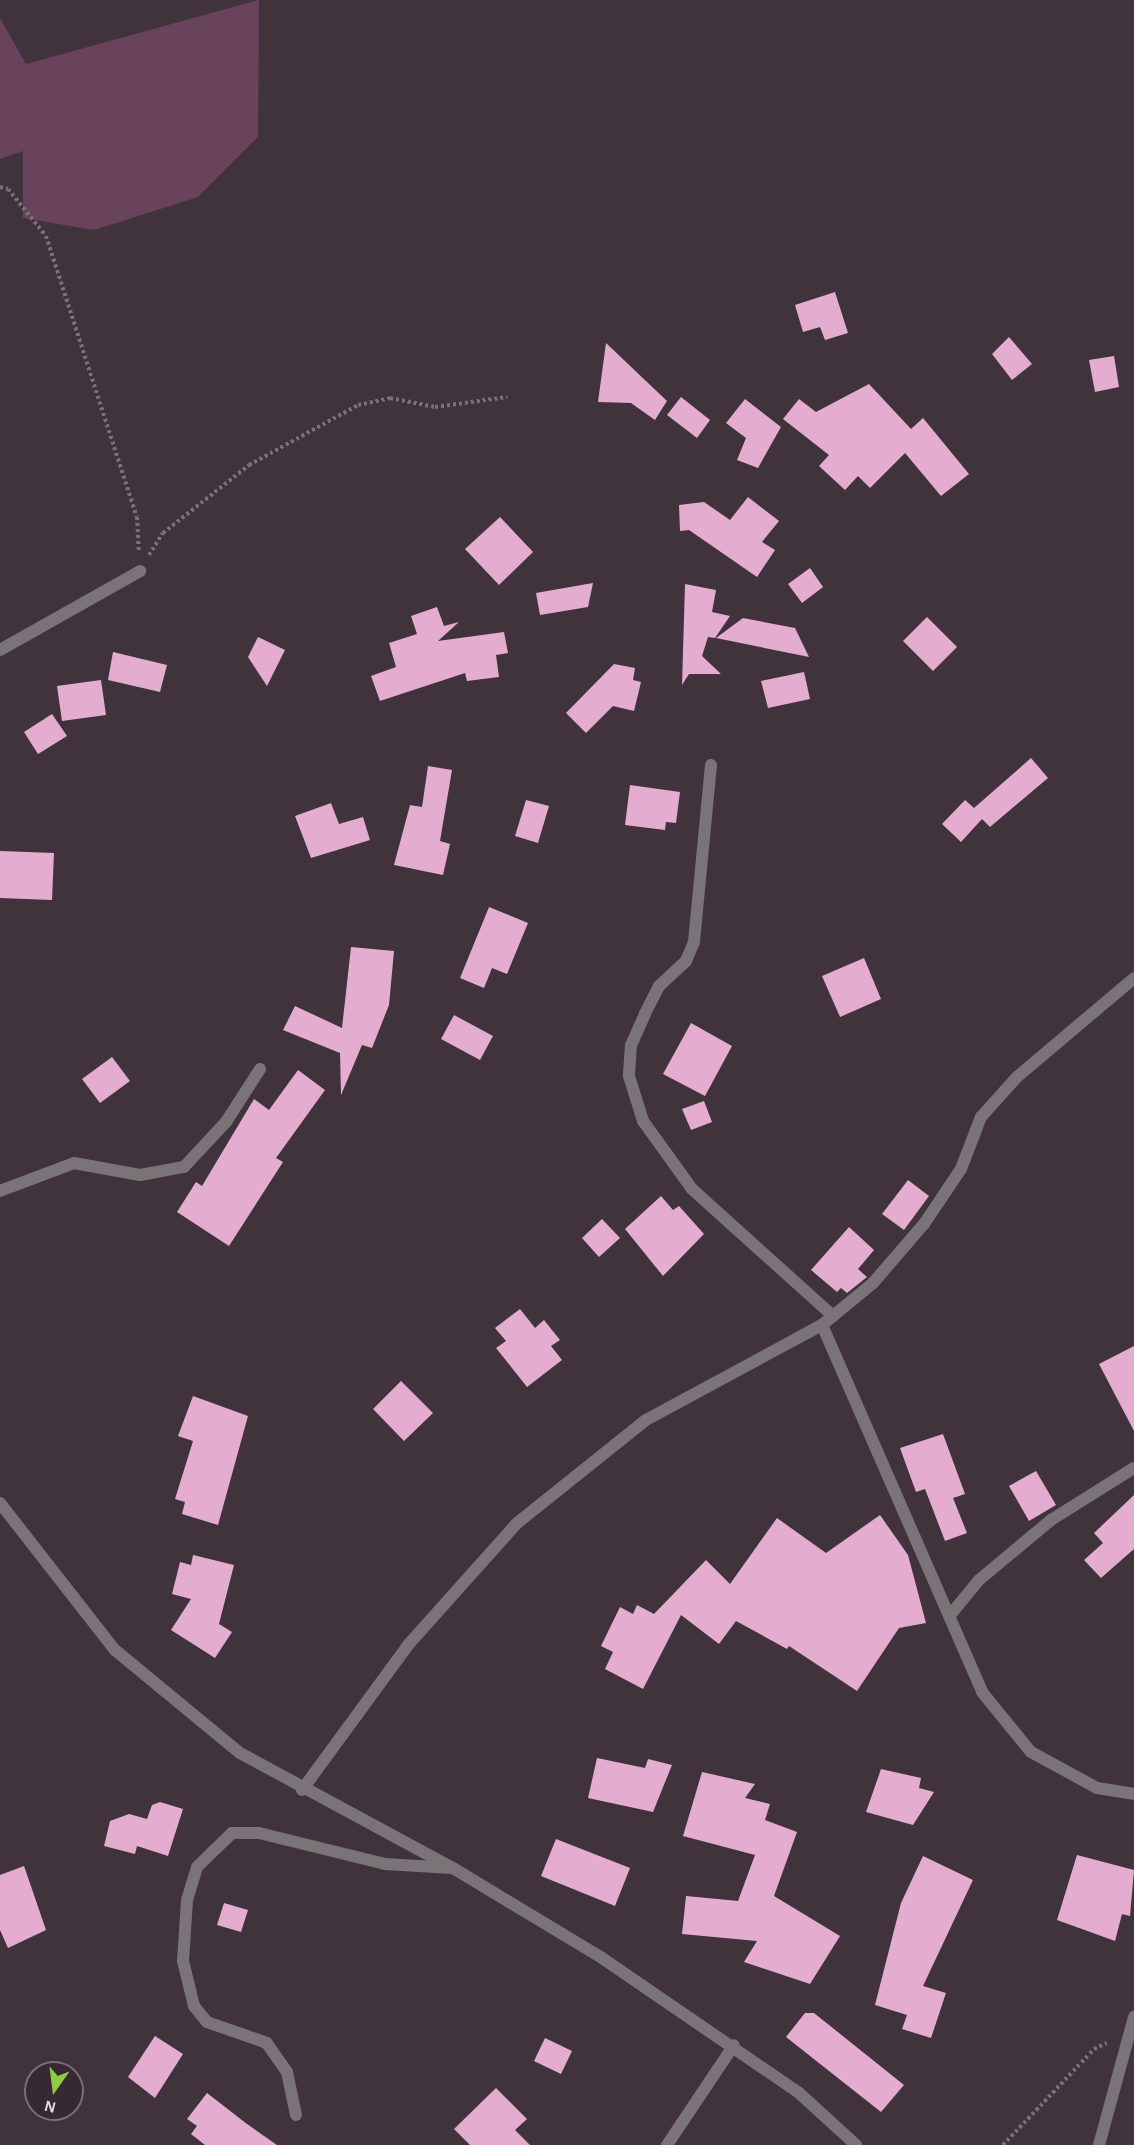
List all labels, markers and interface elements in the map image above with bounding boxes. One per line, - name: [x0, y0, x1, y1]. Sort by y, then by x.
- north arrow: [24, 2061, 84, 2121]
- text: N: [43, 2097, 57, 2116]

